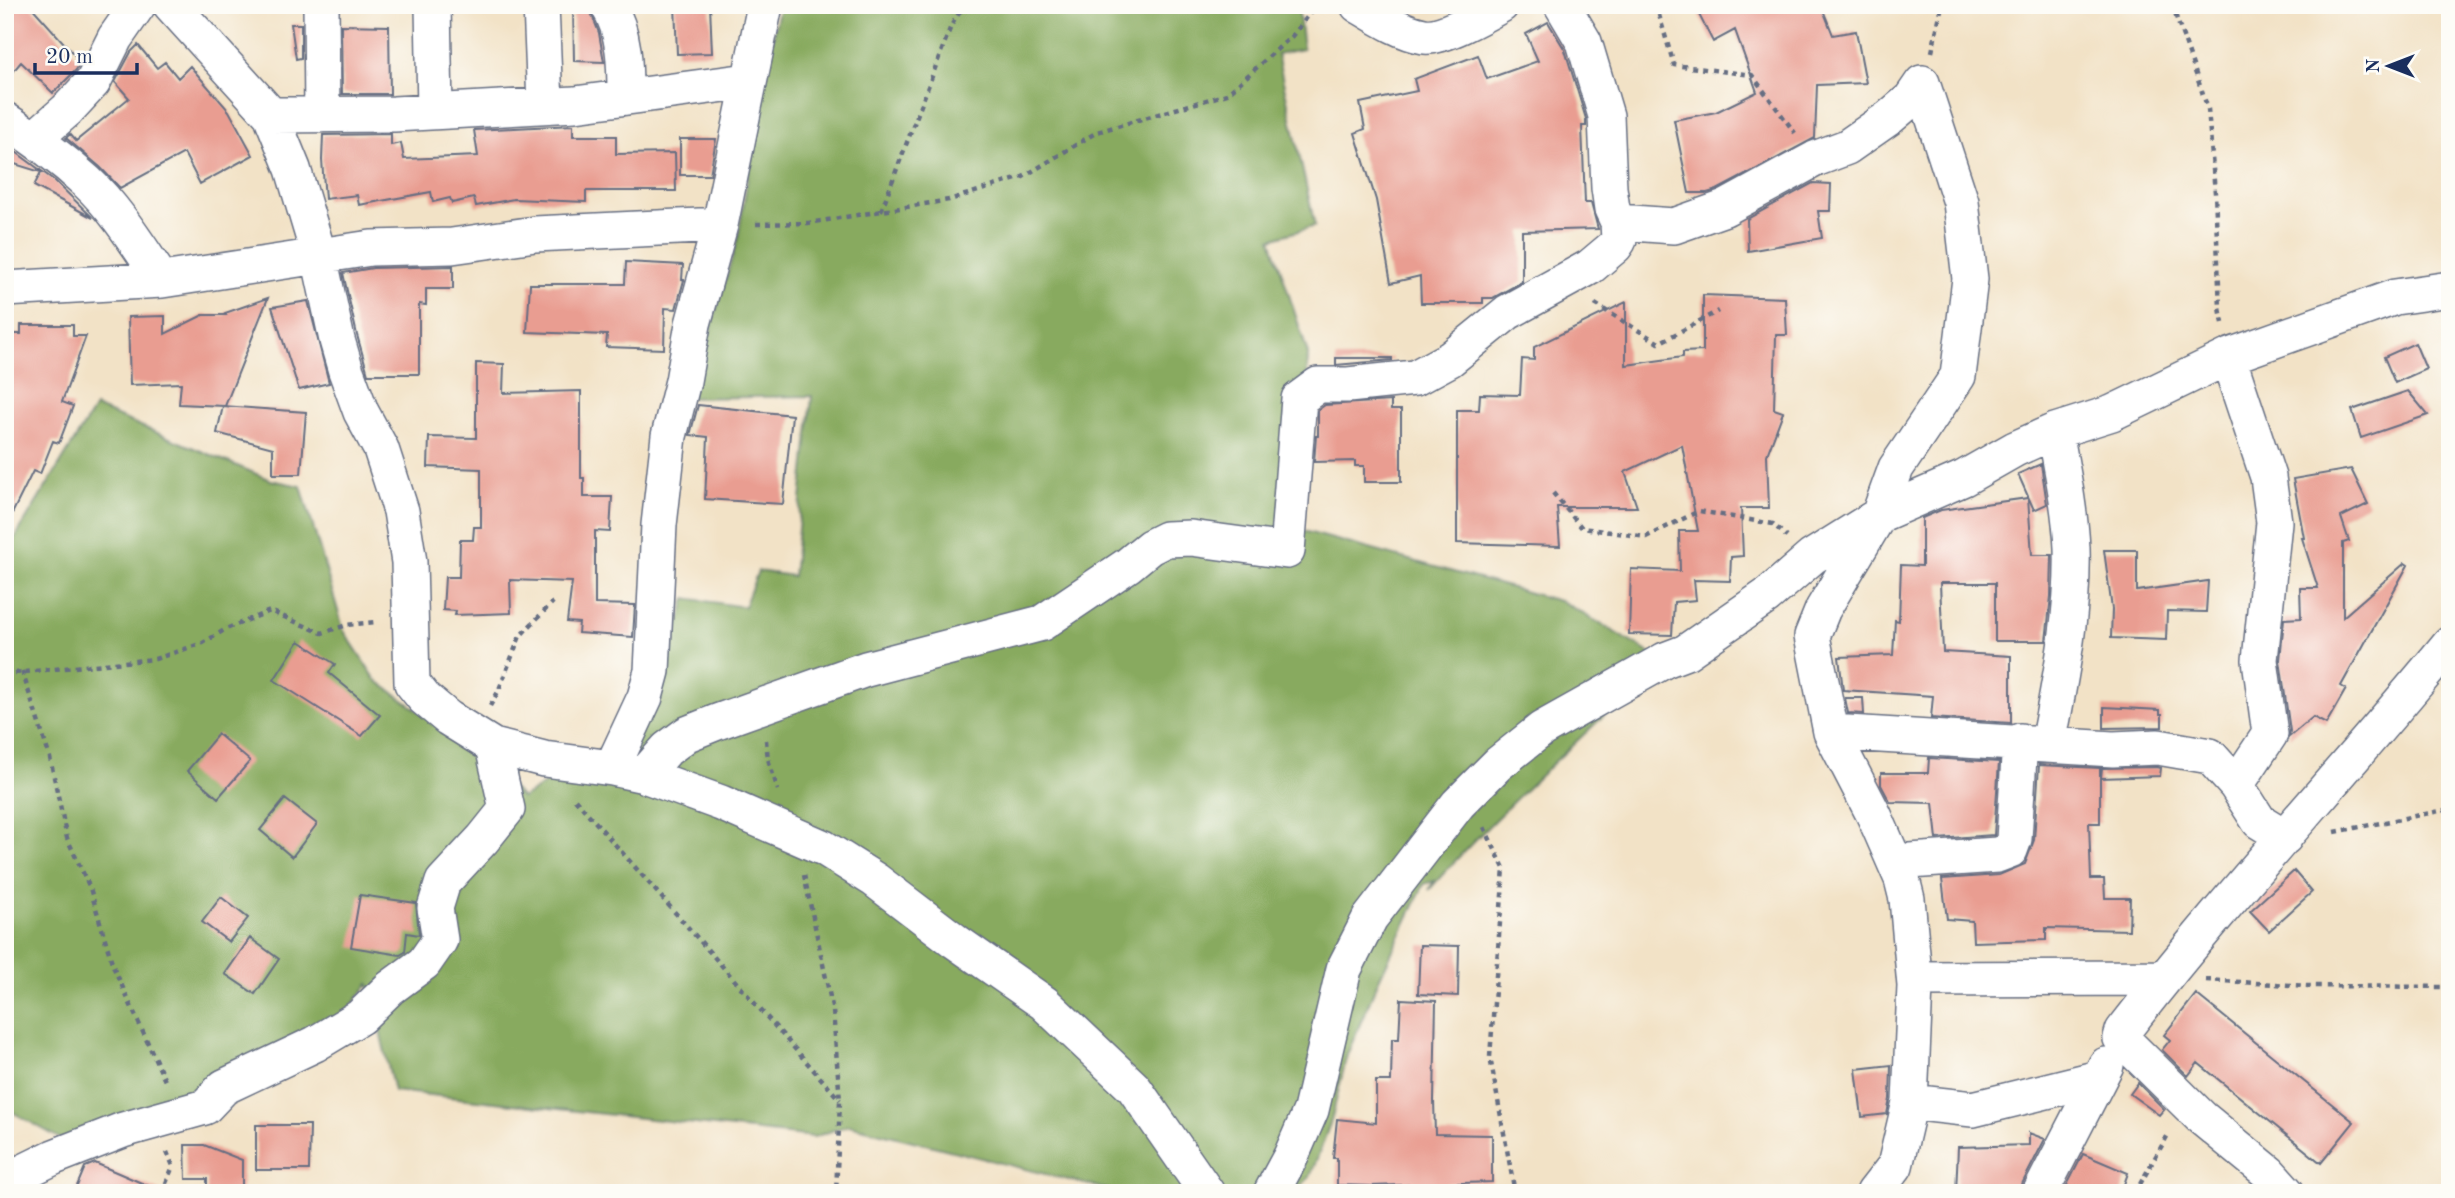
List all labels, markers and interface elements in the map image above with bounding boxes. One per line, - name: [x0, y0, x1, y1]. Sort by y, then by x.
- scale bar: [35, 32, 136, 76]
- north arrow: [2354, 32, 2424, 102]
- text: 20 m: [46, 47, 93, 68]
- text: N: [2365, 58, 2384, 73]

